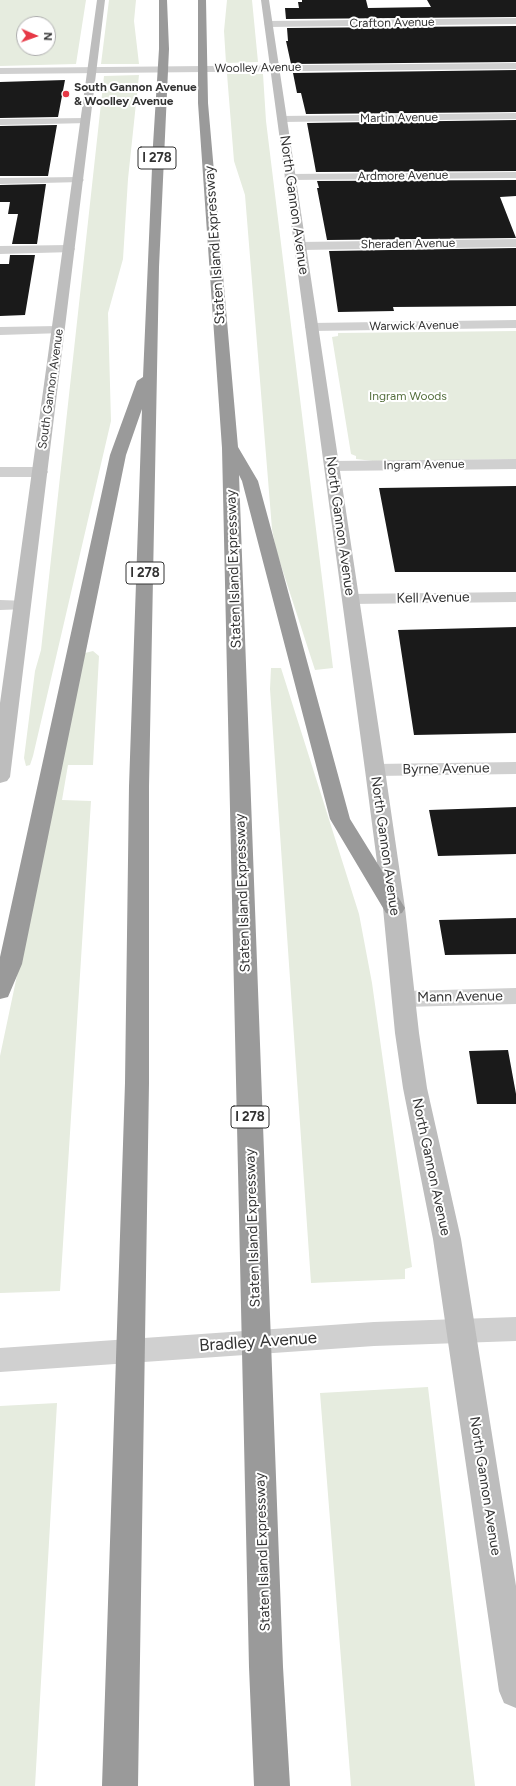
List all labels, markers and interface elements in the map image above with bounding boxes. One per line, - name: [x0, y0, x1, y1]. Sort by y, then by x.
- street label: Crafton Avenue: [349, 15, 435, 31]
- north arrow: [16, 16, 56, 56]
- text: N: [41, 32, 54, 41]
- street label: Woolley Avenue: [215, 60, 301, 76]
- place label: South Gannon Avenue & Woolley Avenue: [74, 80, 197, 108]
- marker: South Gannon Avenue & Woolley Avenue: [61, 89, 71, 99]
- street label: Martin Avenue: [360, 110, 438, 126]
- street label: North Gannon Avenue: [276, 134, 312, 276]
- road number: I 278: [138, 147, 176, 169]
- street label: Staten Island Expressway: [201, 165, 229, 325]
- street label: Ardmore Avenue: [358, 168, 448, 184]
- street label: Sheraden Avenue: [361, 236, 455, 252]
- street label: Warwick Avenue: [369, 318, 459, 334]
- street label: South Gannon Avenue: [35, 328, 67, 450]
- park label: Ingram Woods: [369, 389, 447, 403]
- street label: North Gannon Avenue: [322, 455, 358, 597]
- street label: Ingram Avenue: [383, 457, 465, 473]
- street label: Staten Island Expressway: [223, 489, 245, 649]
- road number: I 278: [126, 562, 164, 584]
- street label: Kell Avenue: [396, 589, 470, 607]
- street label: Byrne Avenue: [402, 760, 490, 778]
- street label: North Gannon Avenue: [367, 775, 403, 917]
- street label: Staten Island Expressway: [232, 813, 254, 973]
- street label: Mann Avenue: [417, 988, 503, 1006]
- street label: North Gannon Avenue: [408, 1097, 454, 1237]
- road number: I 278: [231, 1106, 269, 1128]
- street label: Staten Island Expressway: [242, 1148, 264, 1308]
- street label: Bradley Avenue: [198, 1328, 318, 1356]
- street label: North Gannon Avenue: [466, 1415, 504, 1557]
- street label: Staten Island Expressway: [252, 1472, 274, 1632]

